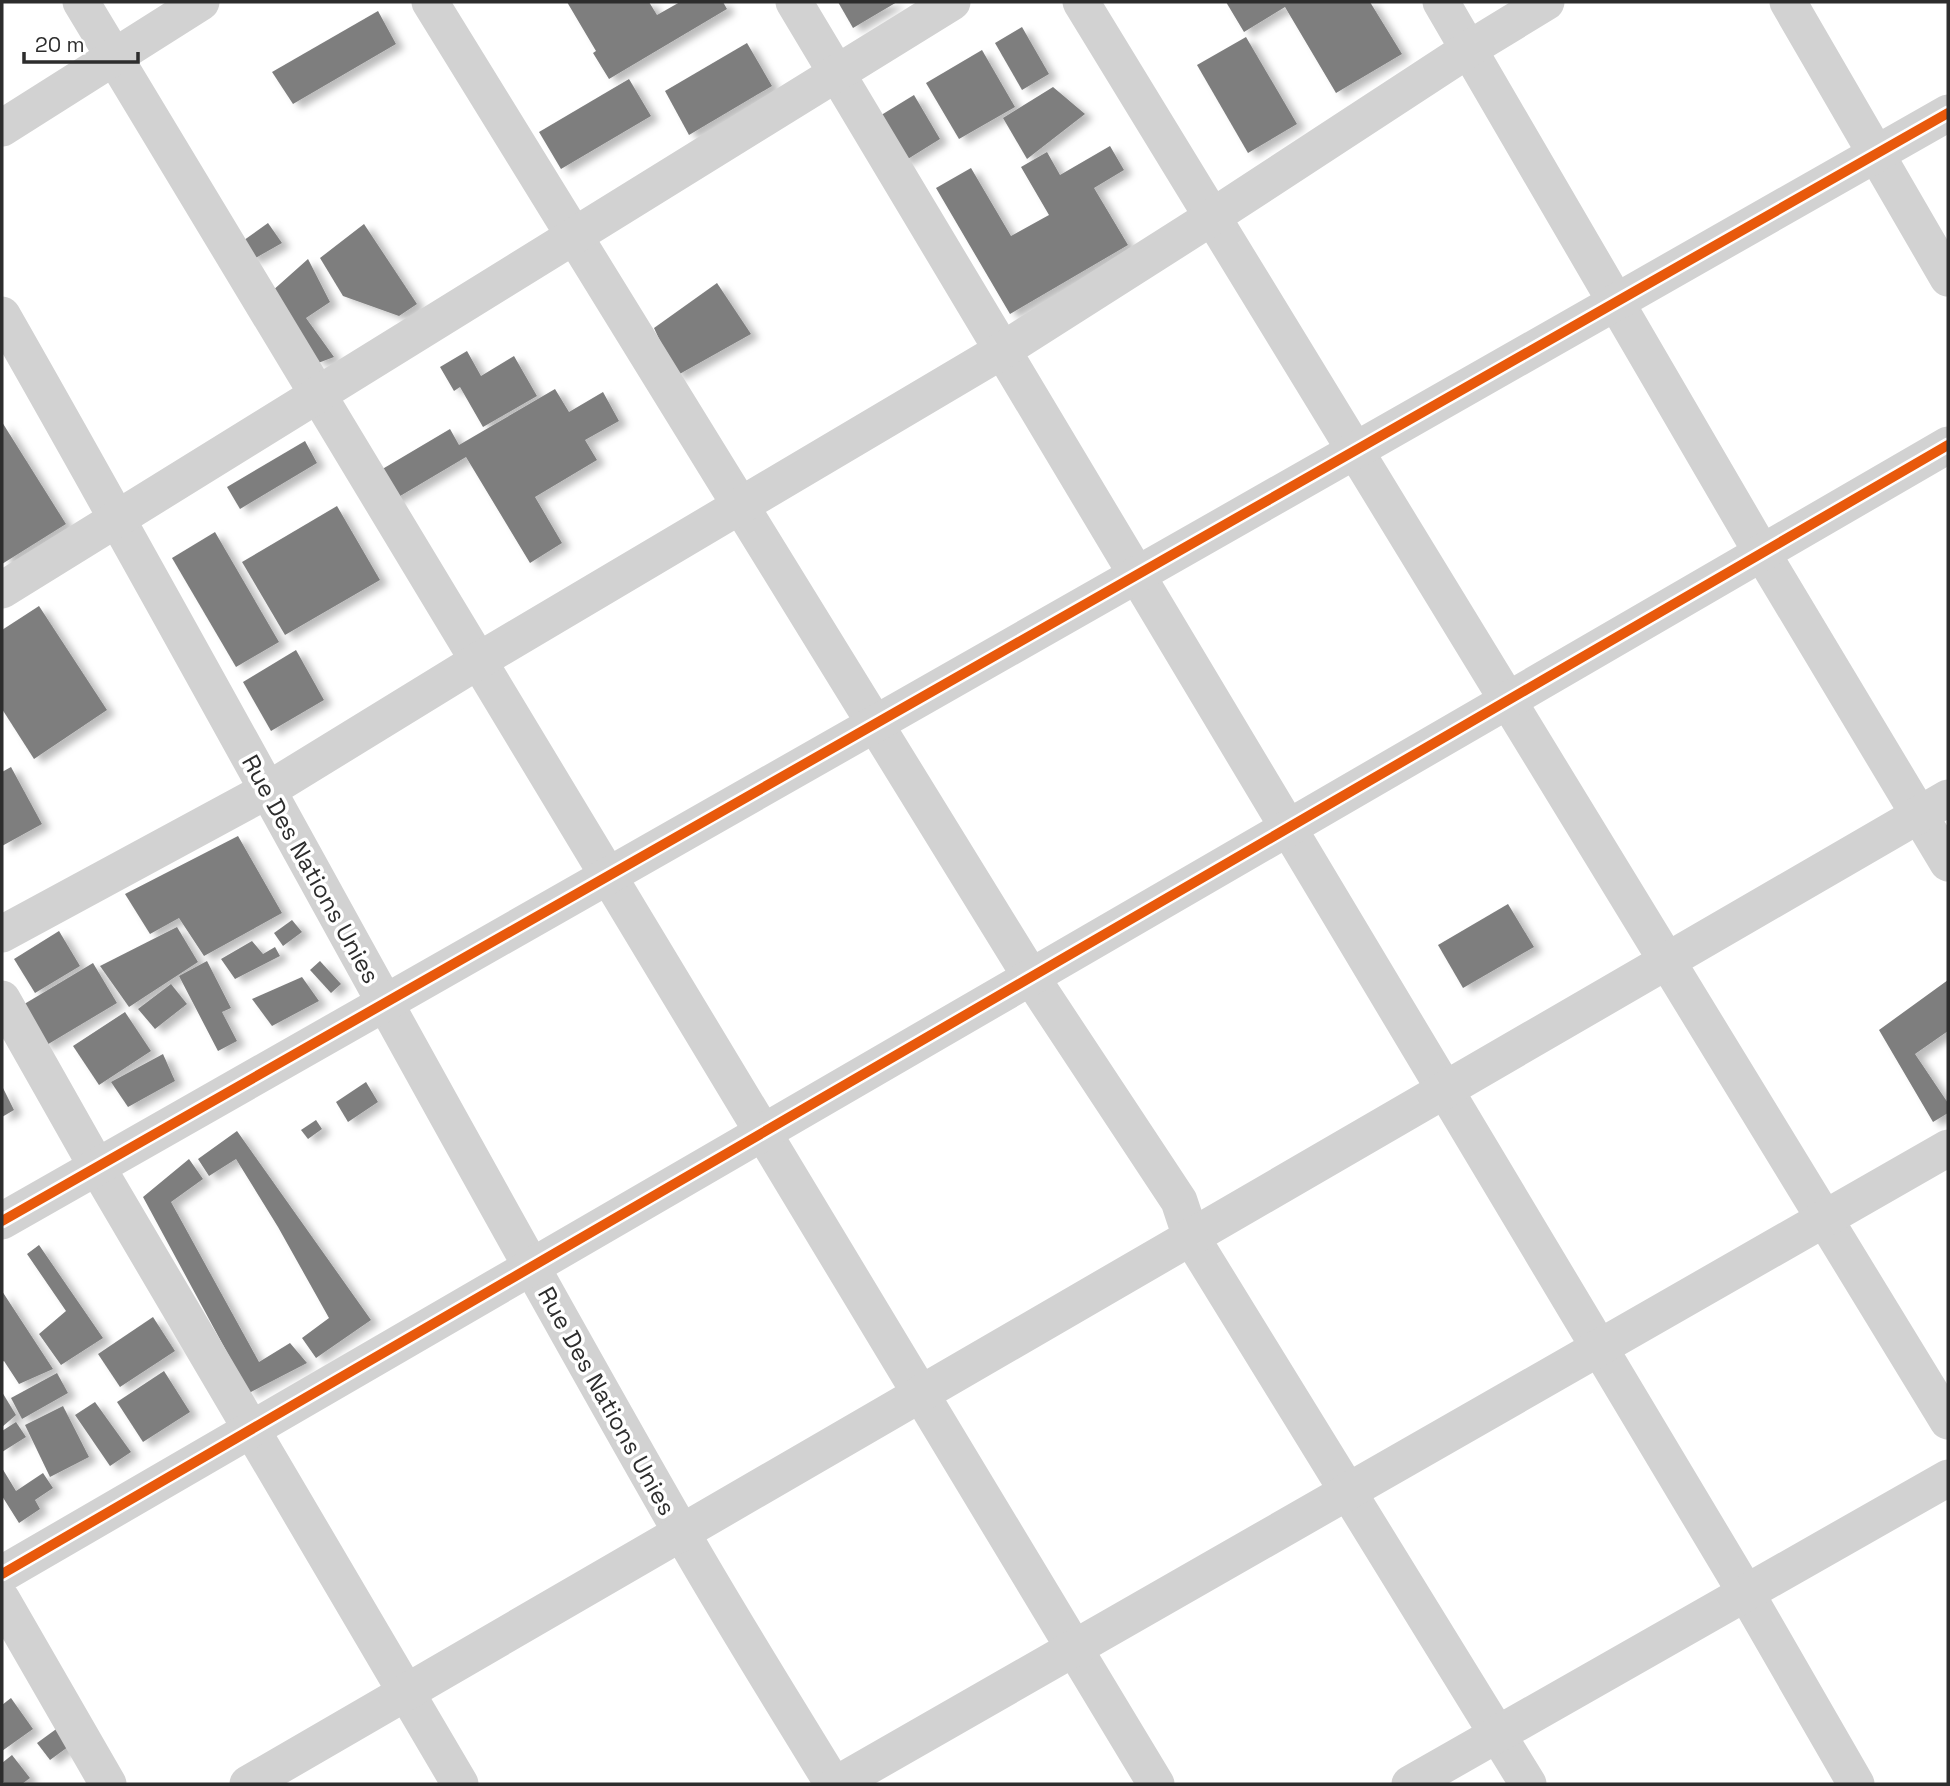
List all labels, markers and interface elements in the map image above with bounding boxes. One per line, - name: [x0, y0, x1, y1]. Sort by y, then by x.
- scale bar: [24, 21, 138, 65]
- text: 20 m: [35, 31, 85, 58]
- street label: Rue Des Nations Unies: [235, 749, 387, 989]
- street label: Rue Des Nations Unies: [531, 1281, 683, 1521]

